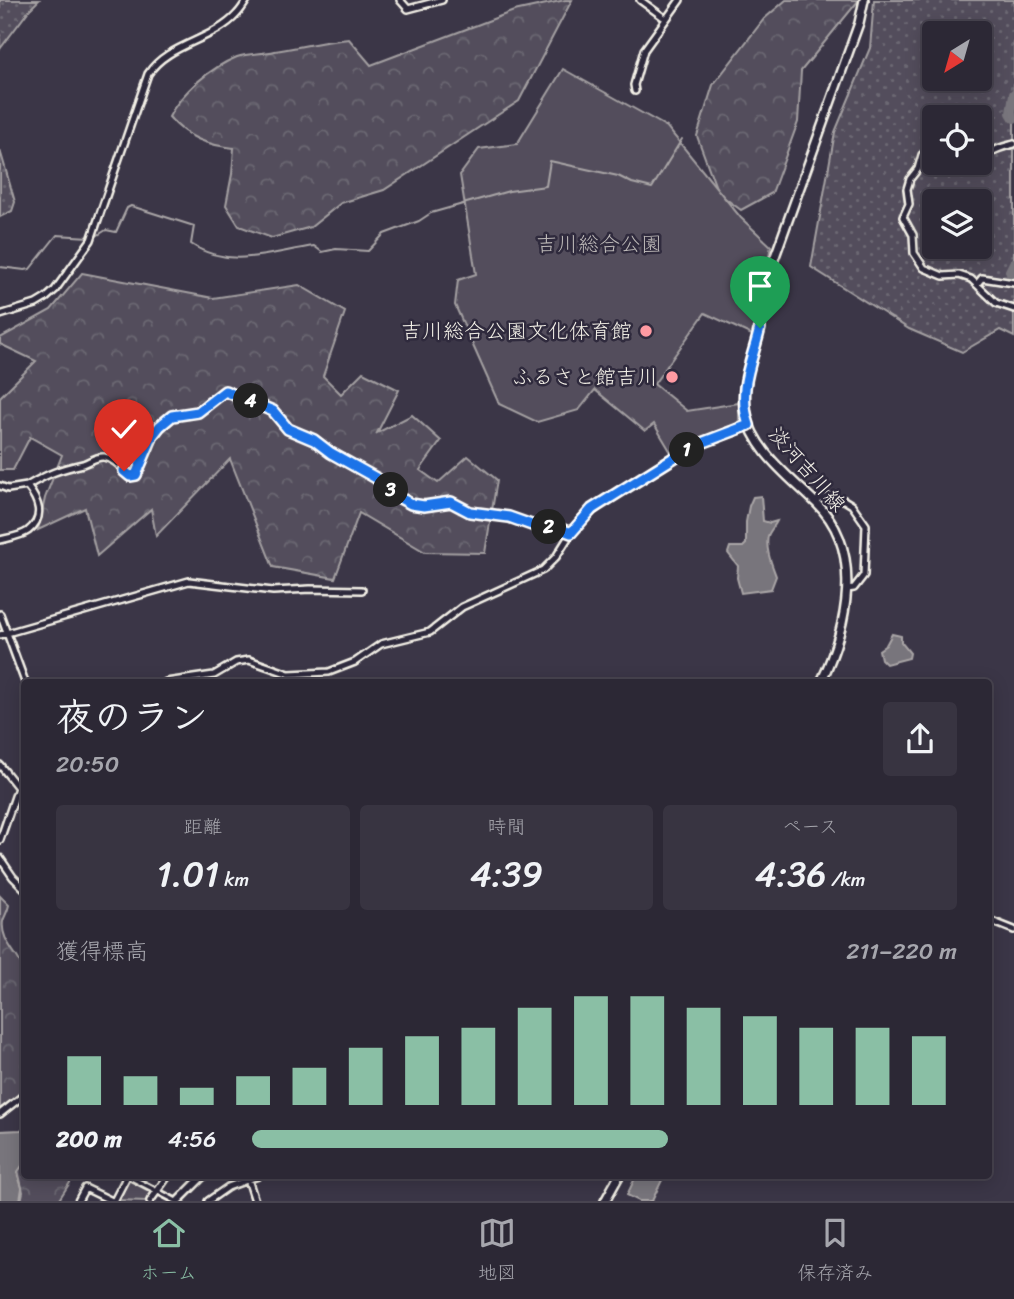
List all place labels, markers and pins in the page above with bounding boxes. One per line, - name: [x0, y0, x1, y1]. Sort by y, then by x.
- pin: [730, 256, 790, 328]
- place label: 吉川総合公園文化体育館: [401, 312, 632, 350]
- marker: 吉川総合公園文化体育館: [638, 323, 654, 339]
- place label: ふるさと館吉川: [512, 358, 658, 396]
- marker: ふるさと館吉川: [664, 369, 680, 385]
- pin: 4: [233, 384, 268, 418]
- pin: [94, 399, 154, 471]
- pin: 1: [670, 433, 704, 468]
- pin: 3: [374, 472, 408, 508]
- pin: 2: [532, 510, 566, 544]

